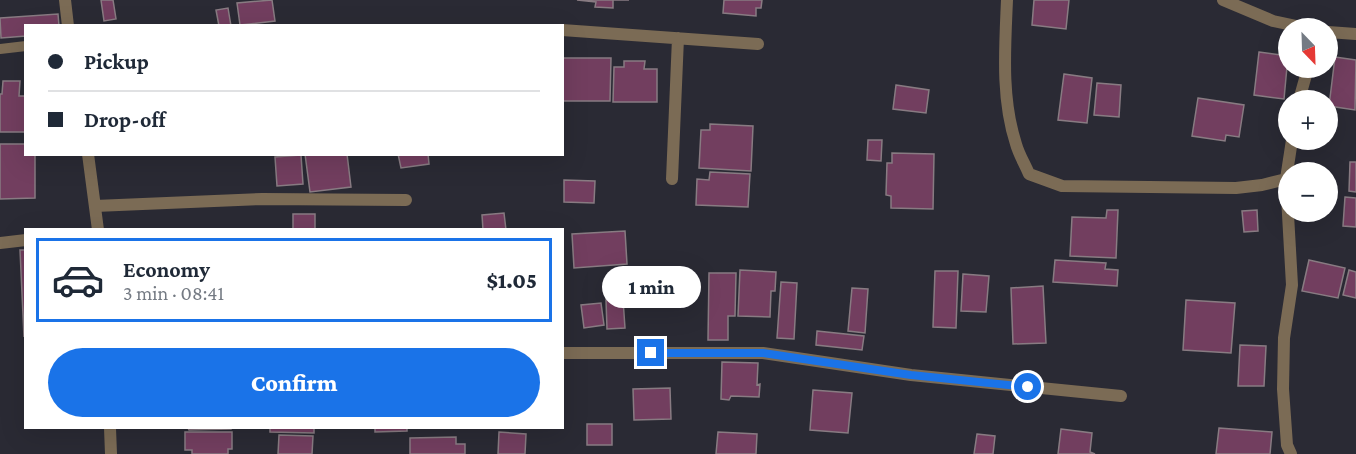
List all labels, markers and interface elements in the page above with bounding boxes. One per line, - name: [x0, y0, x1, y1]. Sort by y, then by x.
- north arrow: [1278, 18, 1338, 78]
- map controls: [1278, 18, 1338, 222]
- text: Pickup: [84, 49, 149, 74]
- button: +: [1278, 90, 1338, 150]
- text: Drop-off: [84, 107, 166, 132]
- button: −: [1278, 162, 1338, 222]
- icon: car: [51, 253, 105, 307]
- text: Economy: [123, 257, 210, 282]
- callout: 1 min: [602, 266, 700, 308]
- text: $1.05: [486, 268, 537, 293]
- text: 1 min: [628, 276, 675, 298]
- text: 3 min · 08:41: [123, 282, 224, 304]
- route end: [637, 339, 664, 366]
- button: Confirm: [48, 348, 540, 417]
- route start: [1014, 373, 1041, 400]

